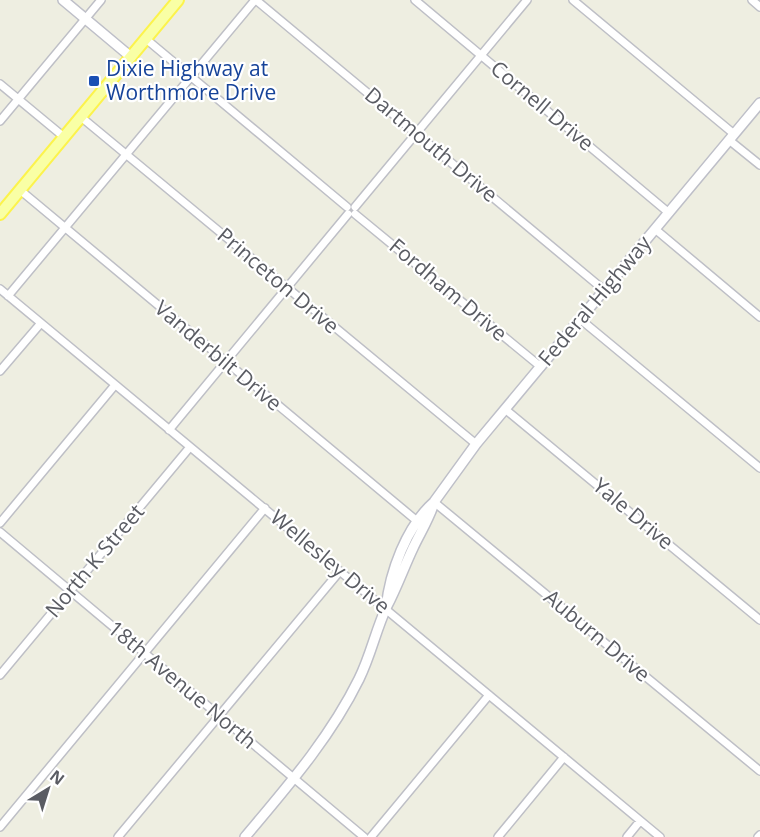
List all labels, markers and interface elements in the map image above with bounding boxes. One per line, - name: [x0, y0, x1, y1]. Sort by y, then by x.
- place label: Dixie Highway at Worthmore Drive: [106, 54, 276, 106]
- street label: Cornell Drive: [485, 54, 600, 157]
- marker: Dixie Highway at Worthmore Drive: [87, 74, 101, 88]
- street label: Dartmouth Drive: [359, 80, 504, 208]
- street label: Princeton Drive: [212, 221, 346, 340]
- street label: Federal Highway: [532, 229, 657, 371]
- street label: Fordham Drive: [384, 232, 513, 347]
- street label: Vanderbilt Drive: [149, 294, 288, 417]
- street label: Yale Drive: [587, 471, 680, 555]
- street label: North K Street: [39, 498, 150, 623]
- street label: Wellesley Drive: [265, 503, 396, 620]
- street label: Auburn Drive: [539, 583, 657, 688]
- street label: 18th Avenue North: [102, 614, 263, 755]
- north arrow: [18, 759, 78, 819]
- text: N: [45, 765, 69, 790]

